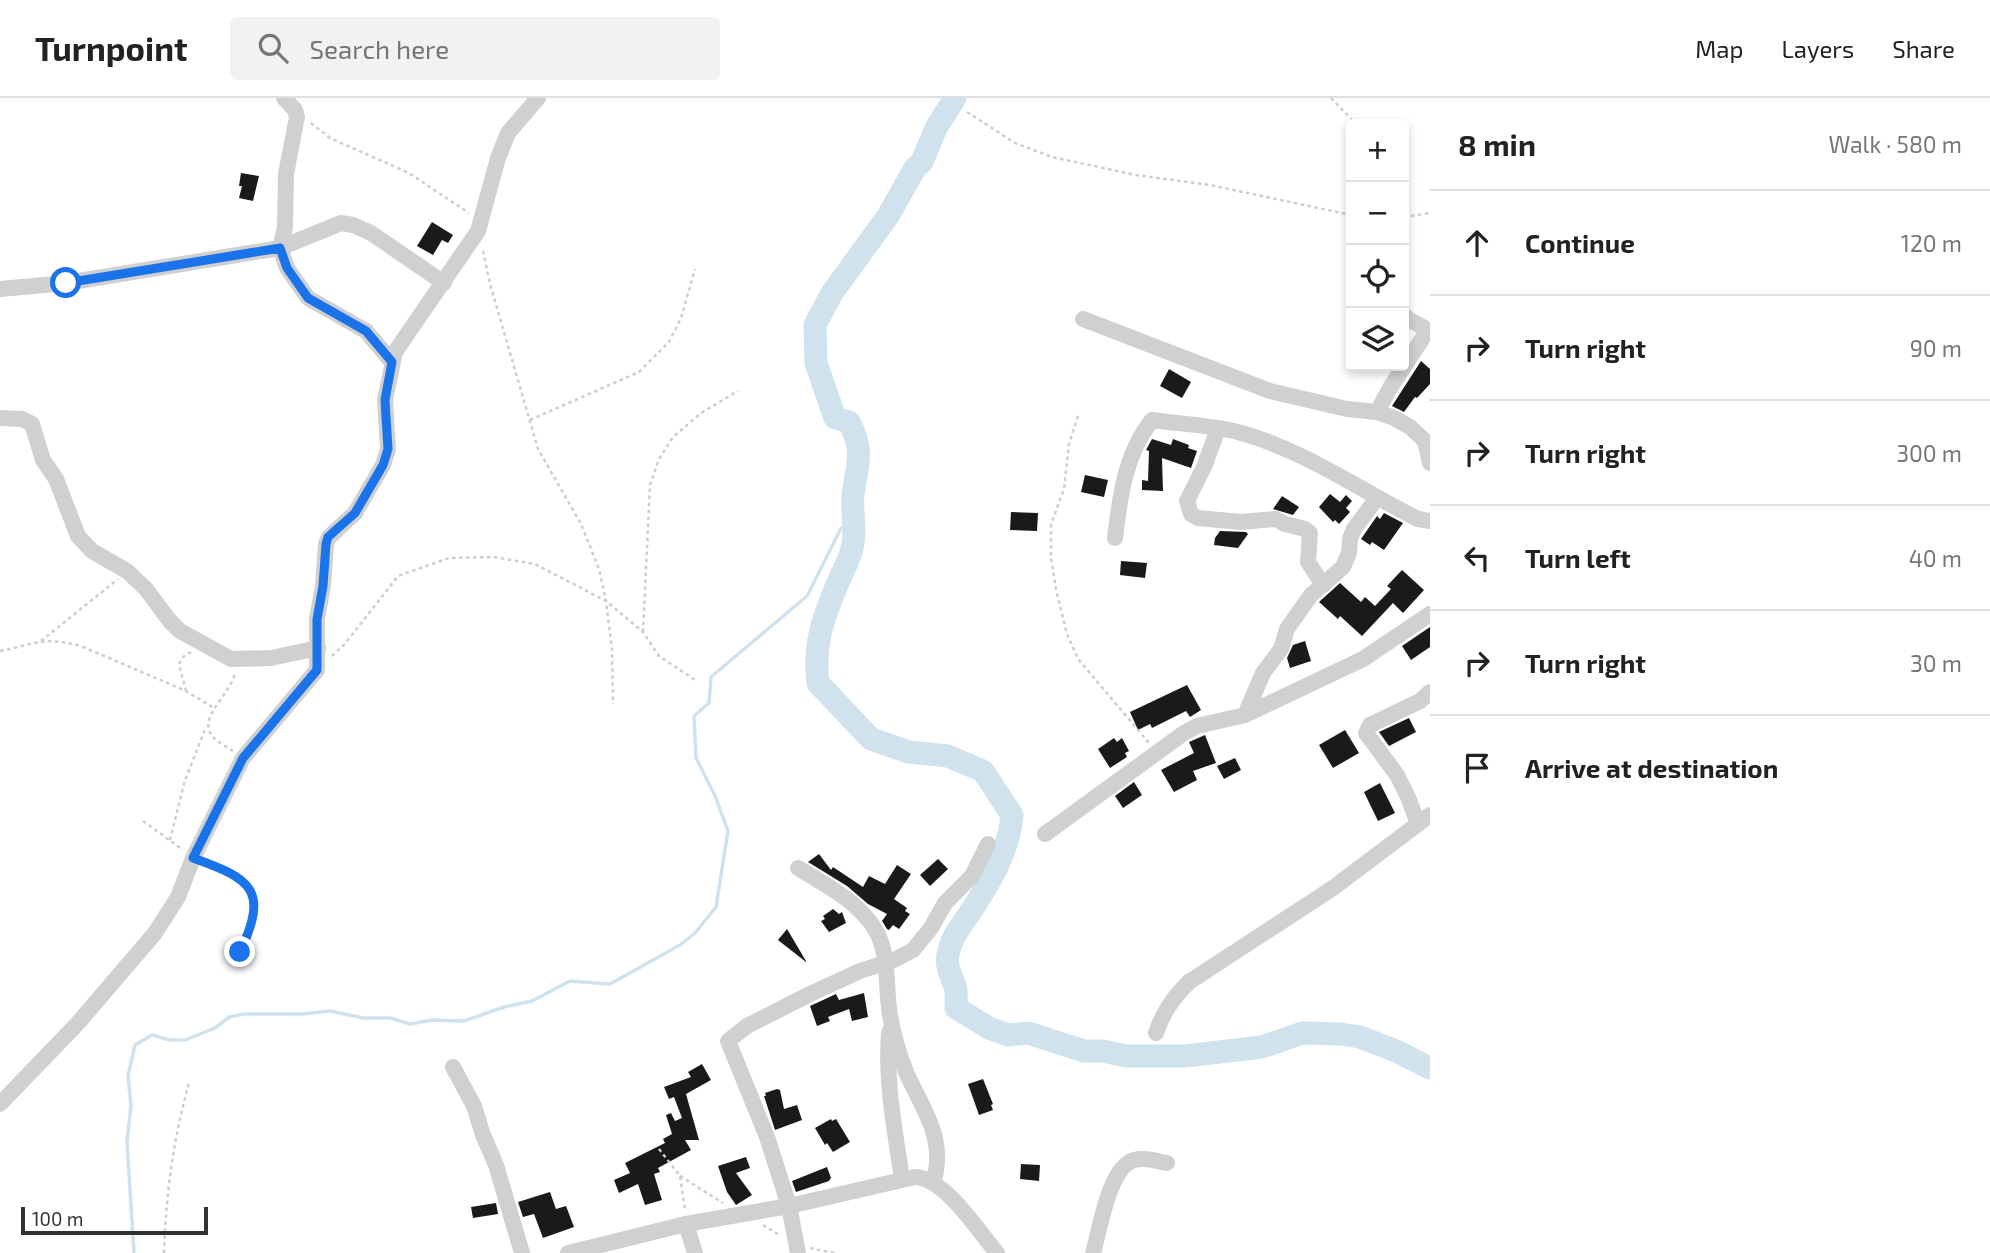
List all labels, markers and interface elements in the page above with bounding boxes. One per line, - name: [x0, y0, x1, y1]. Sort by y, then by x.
- search box: [230, 17, 720, 80]
- text: Turnpoint: [35, 28, 188, 68]
- icon: search: [254, 29, 292, 67]
- text: Search here: [310, 33, 449, 64]
- text: Map: [1695, 34, 1743, 63]
- text: Layers: [1781, 34, 1854, 63]
- text: Share: [1892, 34, 1955, 63]
- map controls: [1346, 119, 1409, 371]
- button: +: [1346, 119, 1409, 182]
- text: 8 min: [1458, 126, 1536, 162]
- text: Walk · 580 m: [1828, 130, 1962, 158]
- button: −: [1346, 182, 1409, 245]
- icon: ahead: [1458, 224, 1496, 262]
- text: Continue: [1525, 227, 1635, 258]
- text: 120 m: [1901, 229, 1962, 257]
- button: locate: [1346, 245, 1409, 308]
- route start: [50, 267, 81, 298]
- button: layers: [1346, 308, 1409, 371]
- icon: right: [1458, 329, 1496, 367]
- text: Turn right: [1525, 332, 1646, 363]
- text: 90 m: [1910, 334, 1962, 362]
- icon: right: [1458, 434, 1496, 472]
- text: Turn right: [1525, 437, 1646, 468]
- text: 300 m: [1896, 439, 1962, 467]
- icon: left: [1458, 539, 1496, 577]
- text: Turn left: [1525, 542, 1631, 573]
- text: 40 m: [1909, 544, 1962, 572]
- icon: right: [1458, 644, 1496, 682]
- text: Turn right: [1525, 647, 1646, 678]
- text: 30 m: [1910, 649, 1962, 677]
- icon: arrive: [1458, 749, 1496, 787]
- text: Arrive at destination: [1525, 752, 1778, 783]
- route end: [224, 936, 255, 967]
- scale bar: [21, 1204, 208, 1236]
- text: 100 m: [32, 1207, 83, 1230]

